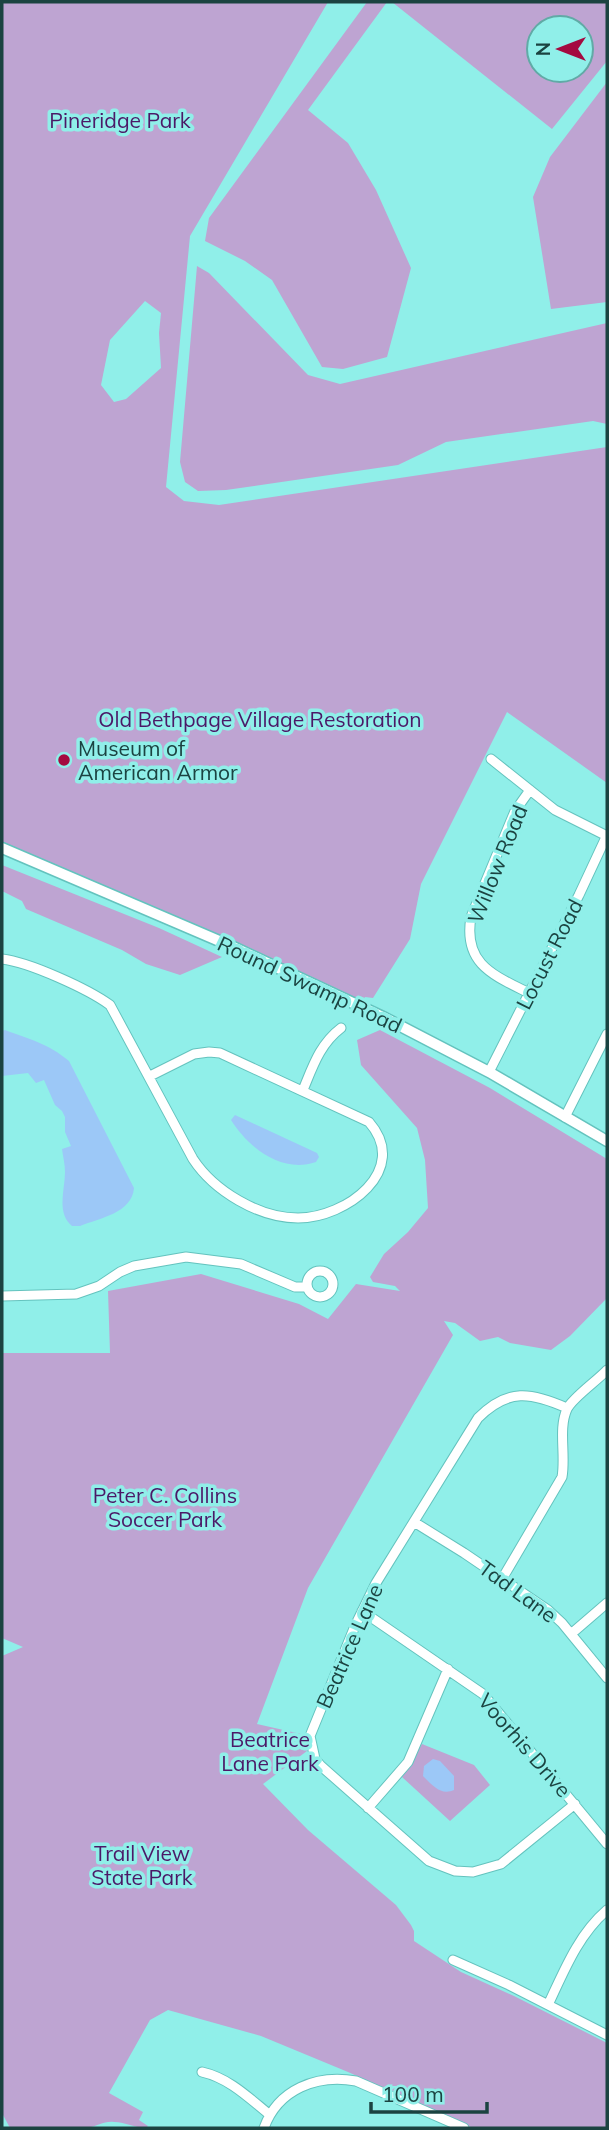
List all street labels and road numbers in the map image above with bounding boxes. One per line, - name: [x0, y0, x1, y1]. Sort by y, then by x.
- street label: Willow Road: [461, 801, 533, 927]
- street label: Locust Road: [510, 894, 588, 1014]
- street label: Round Swamp Road: [214, 930, 406, 1038]
- street label: Tad Lane: [474, 1554, 562, 1628]
- street label: Beatrice Lane: [310, 1580, 388, 1712]
- street label: Voorhis Drive: [473, 1688, 577, 1802]

